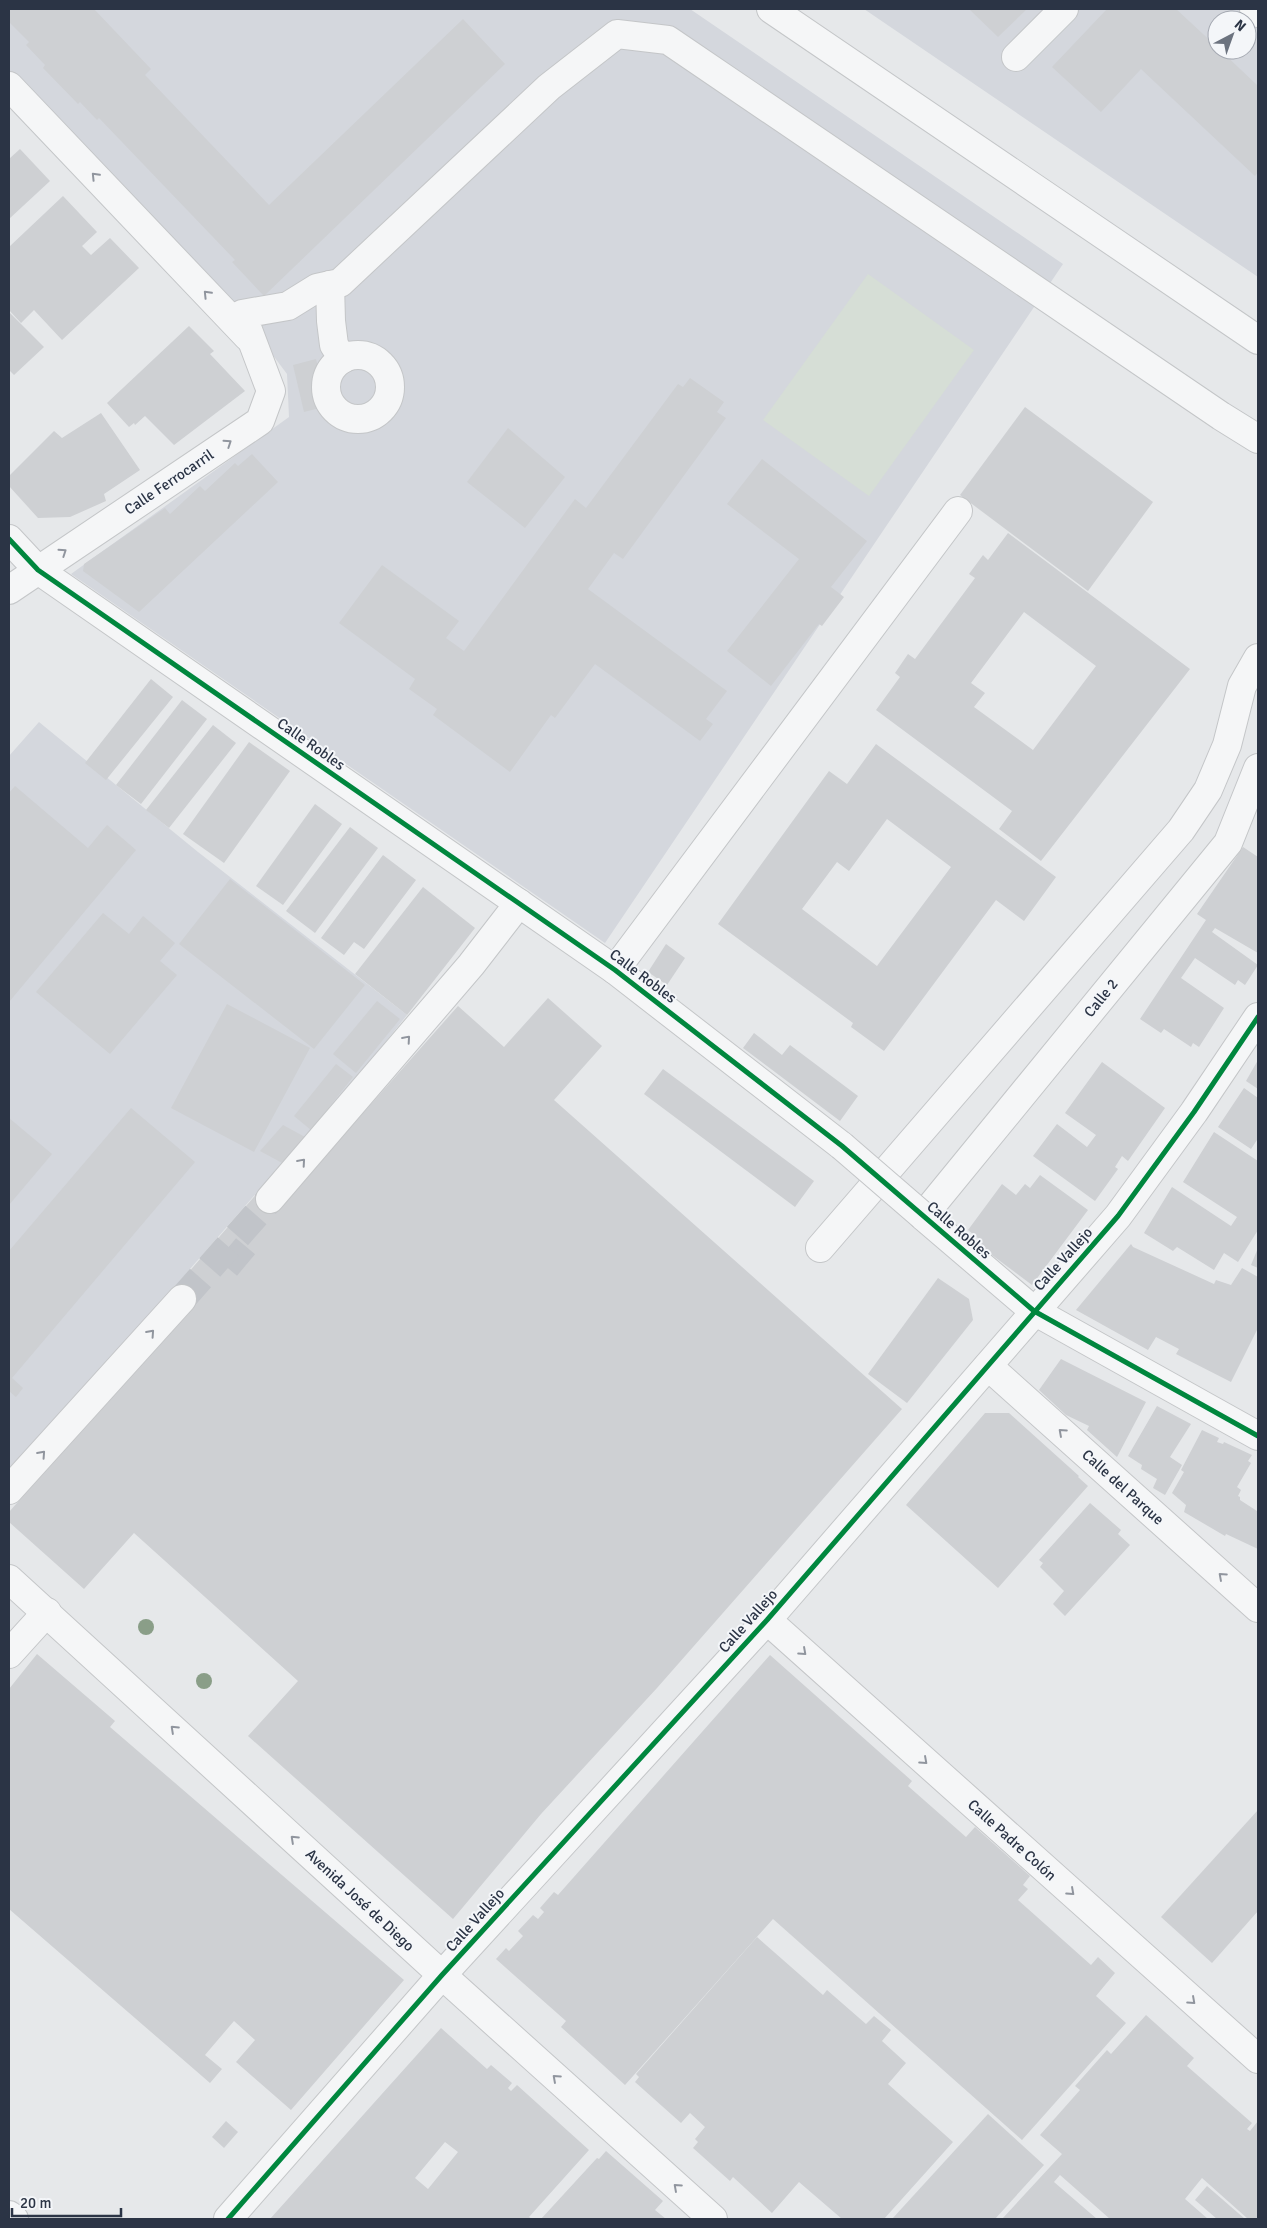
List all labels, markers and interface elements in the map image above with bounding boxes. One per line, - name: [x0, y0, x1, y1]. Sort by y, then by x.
- north arrow: [1207, 10, 1257, 60]
- text: N: [1231, 16, 1249, 35]
- one-way arrow: [91, 173, 100, 182]
- one-way arrow: [204, 291, 213, 300]
- one-way arrow: [222, 440, 231, 449]
- street label: Calle Ferrocarril: [121, 446, 217, 518]
- one-way arrow: [58, 549, 67, 559]
- street label: Calle Robles: [274, 714, 349, 774]
- street label: Calle Robles: [606, 945, 680, 1007]
- street label: Calle 2: [1080, 975, 1122, 1021]
- one-way arrow: [402, 1036, 410, 1045]
- one-way arrow: [296, 1159, 305, 1168]
- street label: Calle Robles: [923, 1197, 995, 1263]
- street label: Calle Vallejo: [1030, 1223, 1096, 1295]
- one-way arrow: [145, 1330, 154, 1339]
- one-way arrow: [1058, 1429, 1067, 1438]
- street label: Calle del Parque: [1078, 1446, 1168, 1528]
- one-way arrow: [36, 1450, 45, 1459]
- one-way arrow: [1218, 1573, 1227, 1582]
- street label: Calle Vallejo: [715, 1585, 781, 1657]
- one-way arrow: [797, 1647, 806, 1656]
- one-way arrow: [170, 1726, 179, 1735]
- one-way arrow: [919, 1755, 928, 1764]
- street label: Calle Padre Colón: [964, 1796, 1060, 1884]
- one-way arrow: [290, 1836, 299, 1845]
- street label: Avenida José de Diego: [302, 1845, 418, 1955]
- street label: Calle Vallejo: [442, 1884, 508, 1956]
- one-way arrow: [1066, 1887, 1075, 1896]
- one-way arrow: [1187, 1995, 1196, 2004]
- one-way arrow: [553, 2075, 562, 2084]
- one-way arrow: [673, 2183, 682, 2192]
- scale bar: [12, 2186, 121, 2218]
- text: 20 m: [20, 2194, 51, 2212]

